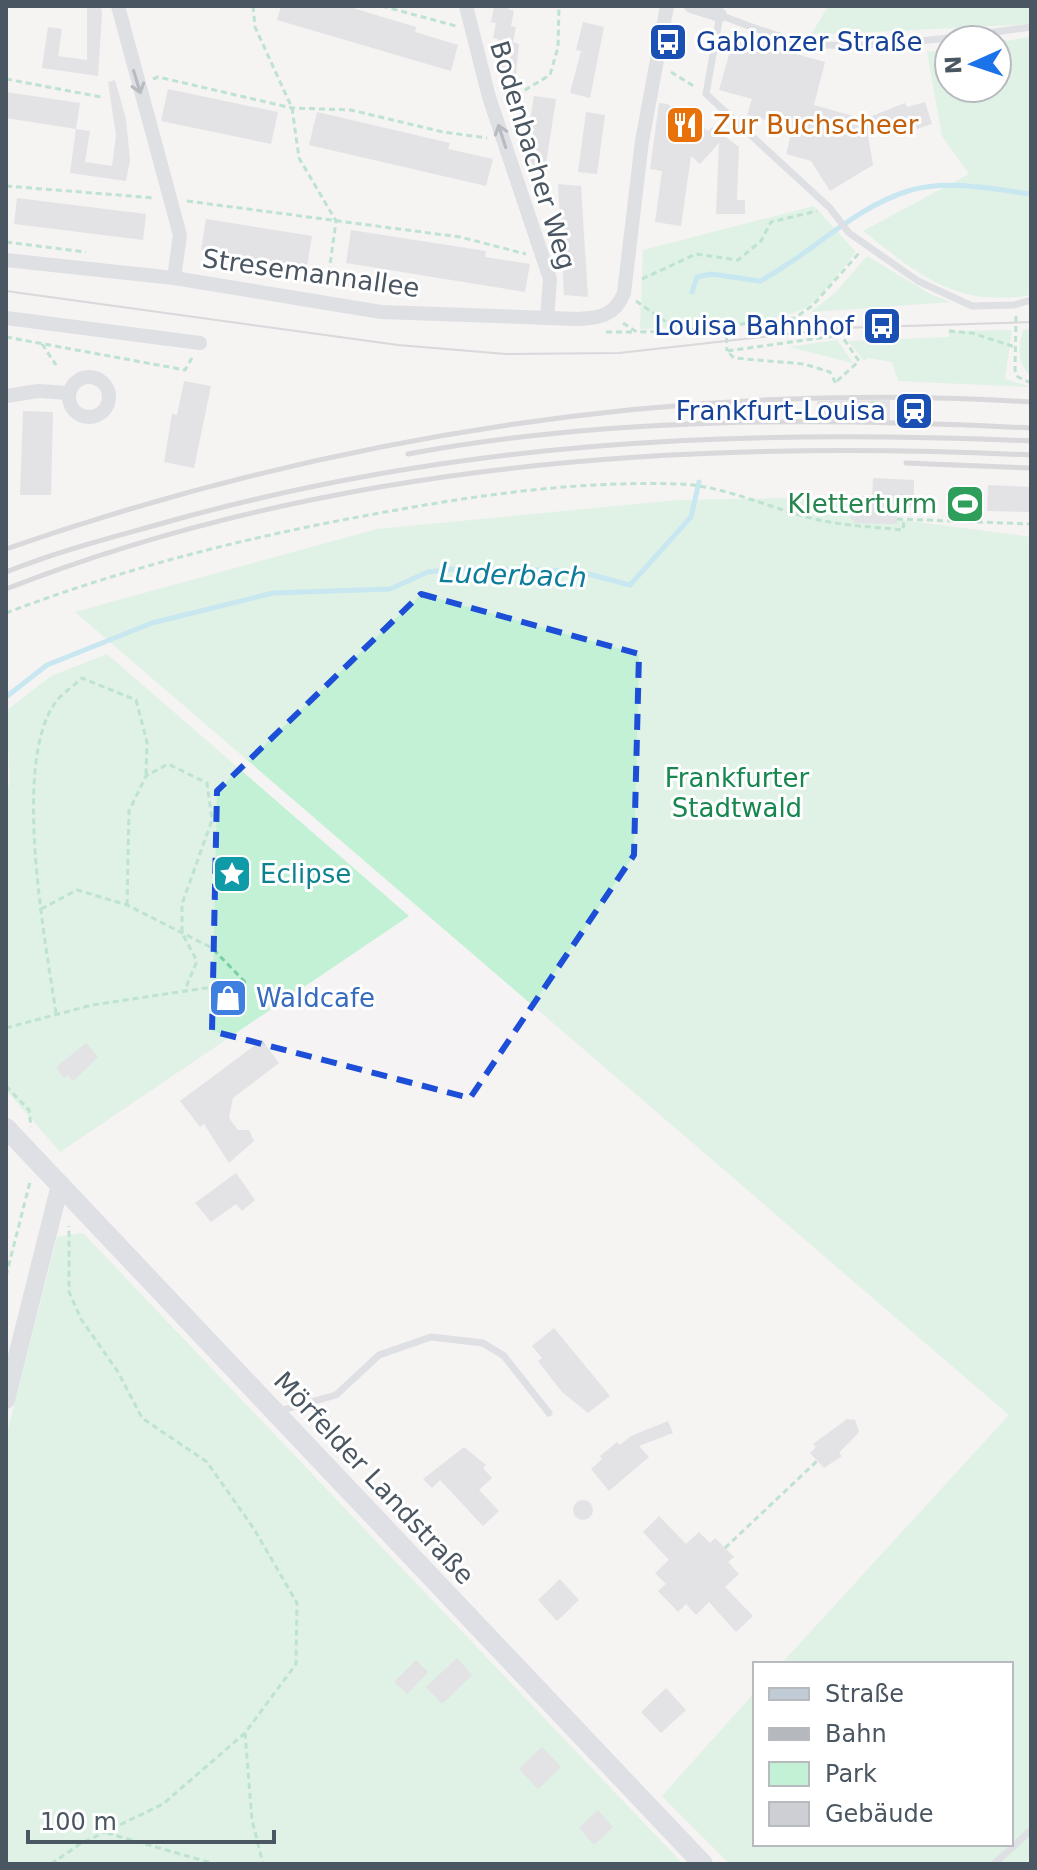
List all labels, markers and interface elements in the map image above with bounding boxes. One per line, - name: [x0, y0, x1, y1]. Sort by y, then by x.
- bus stop icon: Gablonzer Straße: [647, 21, 689, 63]
- north arrow: [933, 24, 1013, 104]
- place label: Gablonzer Straße: [696, 27, 922, 57]
- street label: Bodenbacher Weg: [484, 37, 582, 273]
- text: N: [941, 55, 966, 75]
- one-way arrow: [130, 69, 145, 94]
- restaurant icon: Zur Buchscheer: [664, 104, 706, 146]
- place label: Zur Buchscheer: [713, 110, 919, 140]
- one-way arrow: [494, 124, 508, 149]
- street label: Stresemannallee: [201, 243, 421, 303]
- bus stop icon: Louisa Bahnhof: [861, 305, 903, 347]
- place label: Louisa Bahnhof: [654, 311, 855, 341]
- station icon: Frankfurt-Louisa: [893, 390, 935, 432]
- place label: Frankfurt-Louisa: [676, 396, 886, 426]
- sports icon: Kletterturm: [944, 483, 986, 525]
- place label: Kletterturm: [787, 489, 937, 519]
- water label: Luderbach: [439, 556, 587, 594]
- park label: Frankfurter Stadtwald: [665, 763, 810, 823]
- place icon: Eclipse: [211, 853, 253, 895]
- place label: Eclipse: [260, 859, 351, 889]
- shop icon: Waldcafe: [207, 977, 249, 1019]
- place label: Waldcafe: [256, 983, 375, 1013]
- street label: Mörfelder Landstraße: [268, 1366, 480, 1590]
- legend: [753, 1662, 1013, 1846]
- text: Straße: [825, 1680, 904, 1708]
- text: Bahn: [825, 1720, 887, 1748]
- text: Park: [825, 1760, 877, 1788]
- scale bar: [28, 1794, 274, 1844]
- text: Gebäude: [825, 1800, 934, 1828]
- text: 100 m: [40, 1808, 117, 1836]

